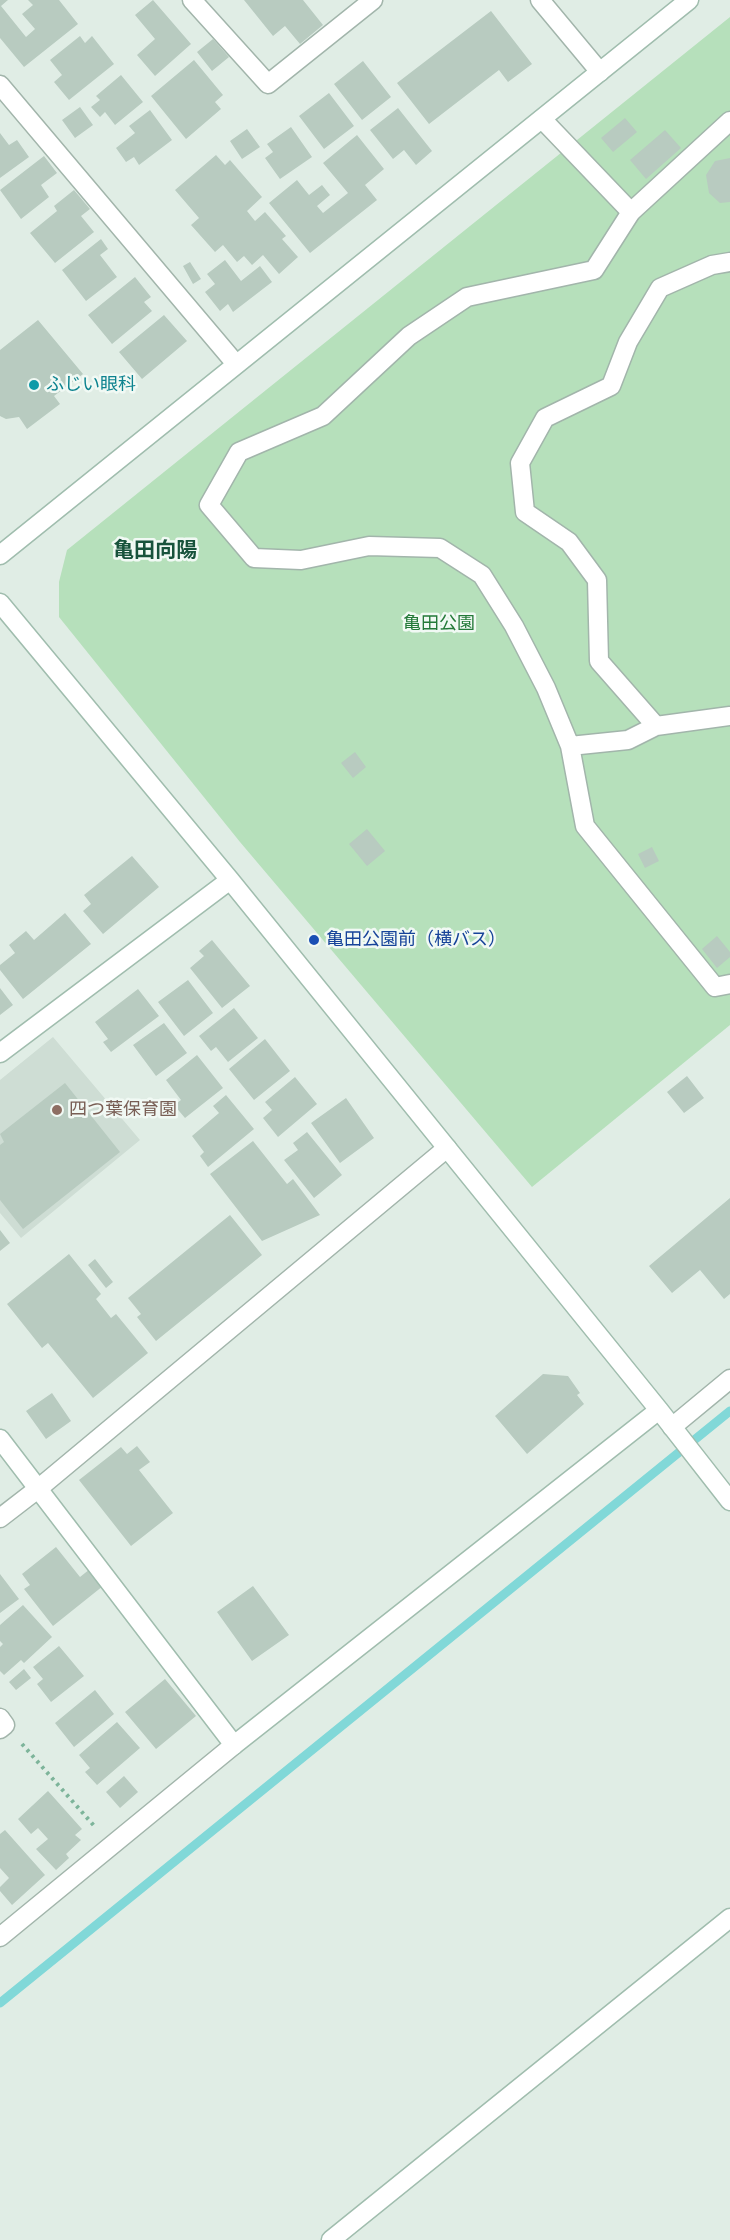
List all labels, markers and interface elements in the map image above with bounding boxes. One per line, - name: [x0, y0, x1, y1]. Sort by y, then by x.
- place label: ふじい眼科: [46, 374, 136, 396]
- marker: ふじい眼科: [27, 378, 41, 392]
- district label: 亀田向陽: [113, 539, 197, 565]
- park label: 亀田公園: [403, 613, 475, 635]
- place label: 亀田公園前（横バス）: [326, 929, 506, 951]
- marker: 亀田公園前（横バス）: [307, 933, 321, 947]
- place label: 四つ葉保育園: [69, 1099, 177, 1121]
- marker: 四つ葉保育園: [50, 1103, 64, 1117]

